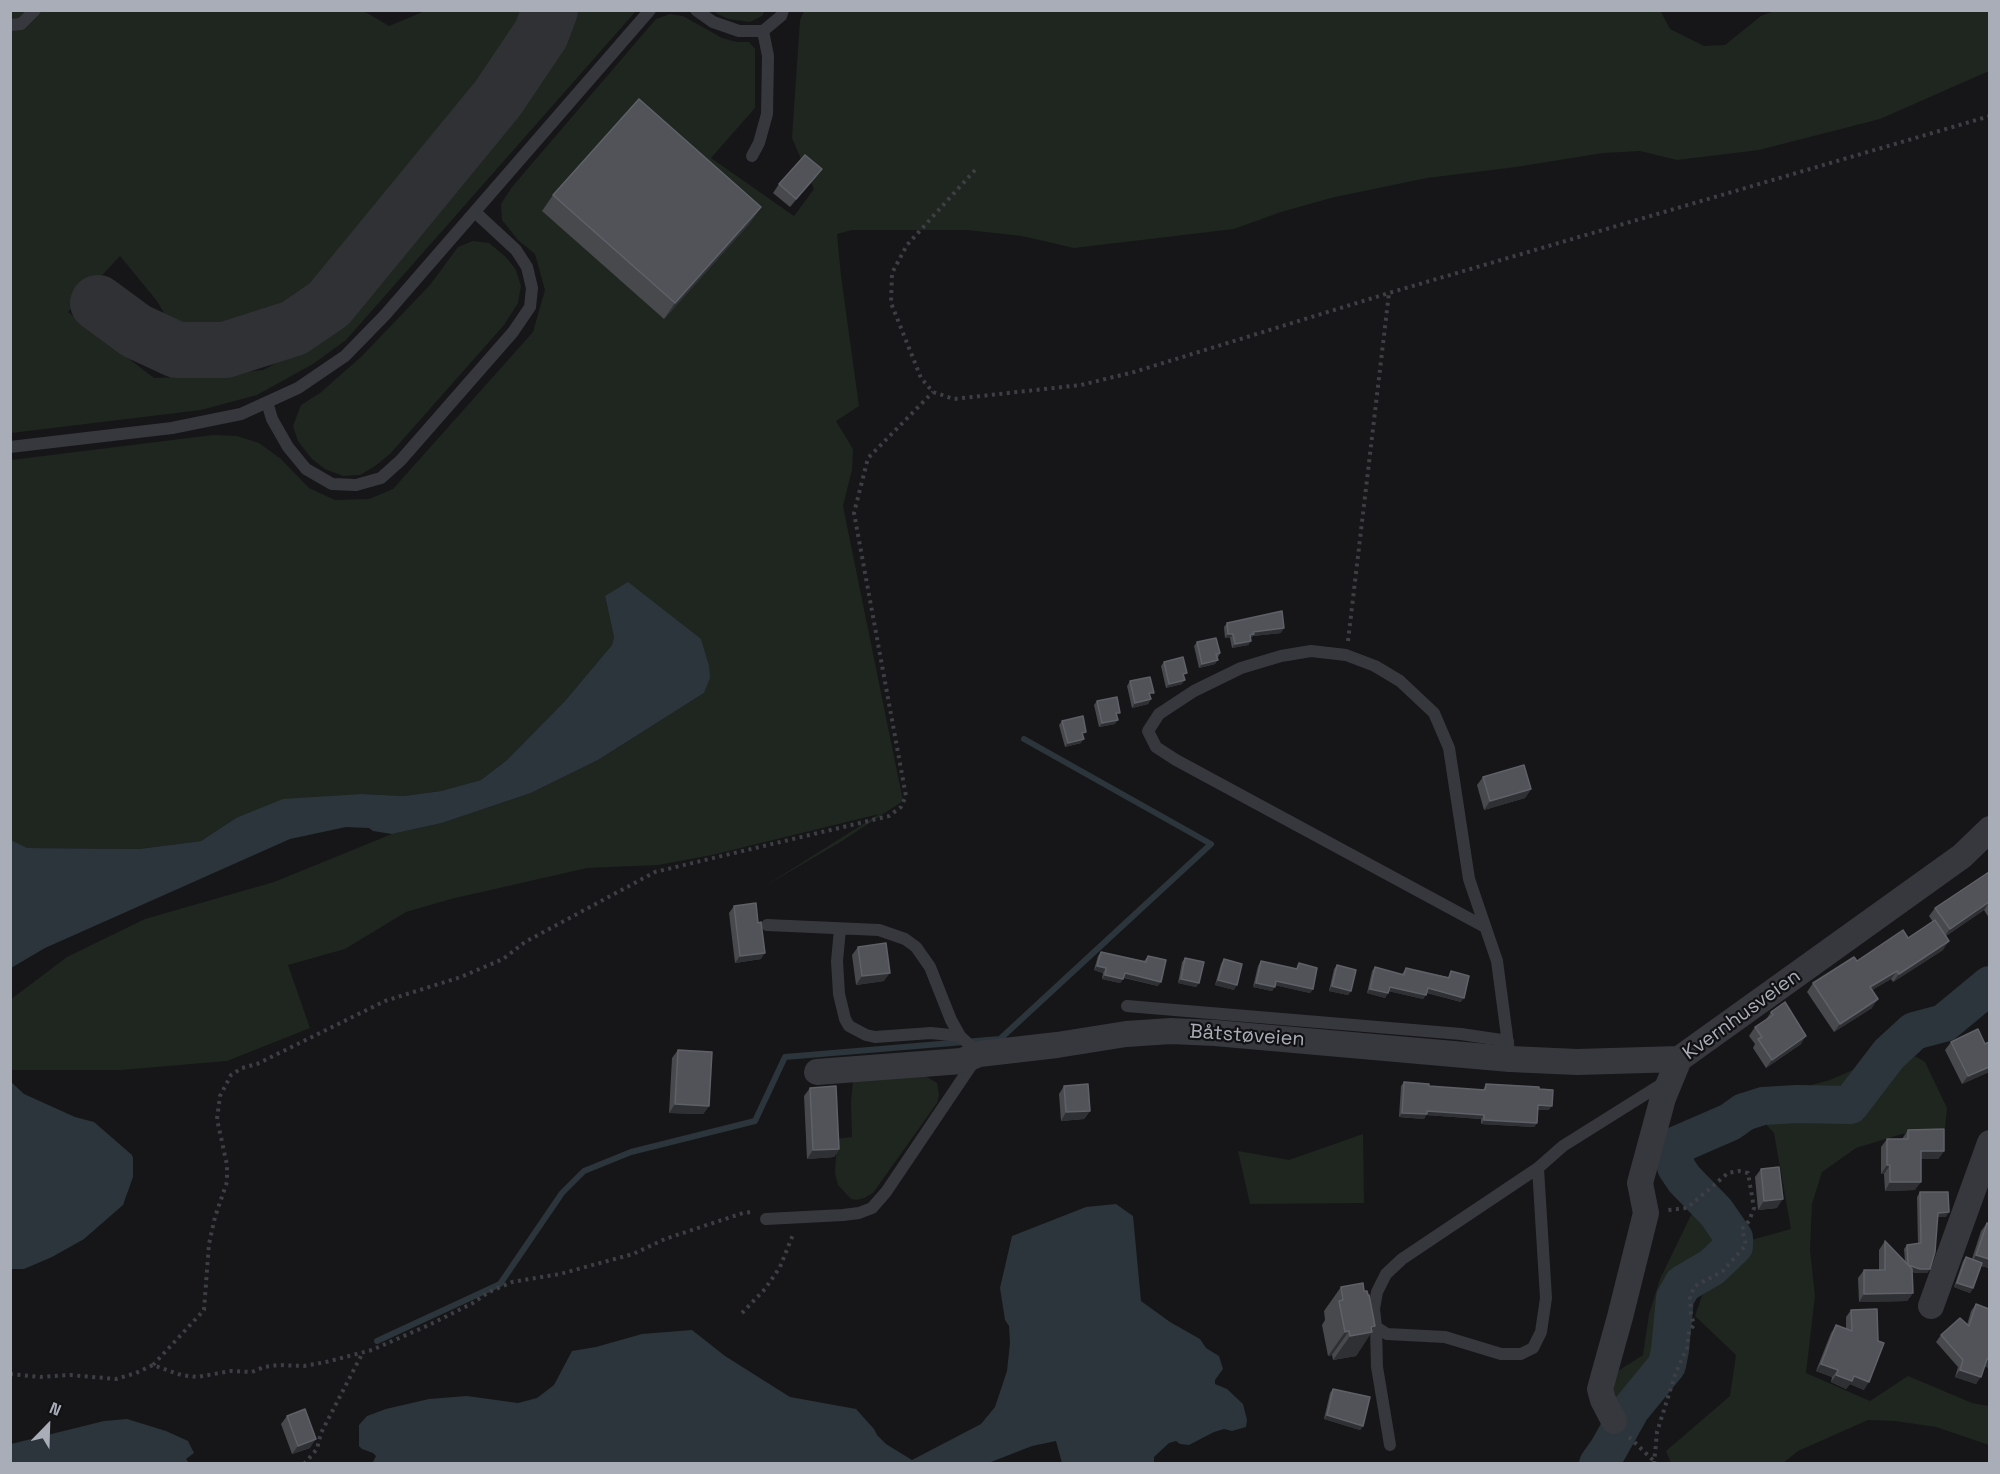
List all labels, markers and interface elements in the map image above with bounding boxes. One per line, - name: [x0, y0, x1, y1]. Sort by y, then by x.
- street label: Kvernhusveien: [1679, 964, 1805, 1066]
- street label: Båtstøveien: [1189, 1020, 1305, 1052]
- north arrow: [18, 1396, 78, 1456]
- text: N: [46, 1397, 64, 1421]

